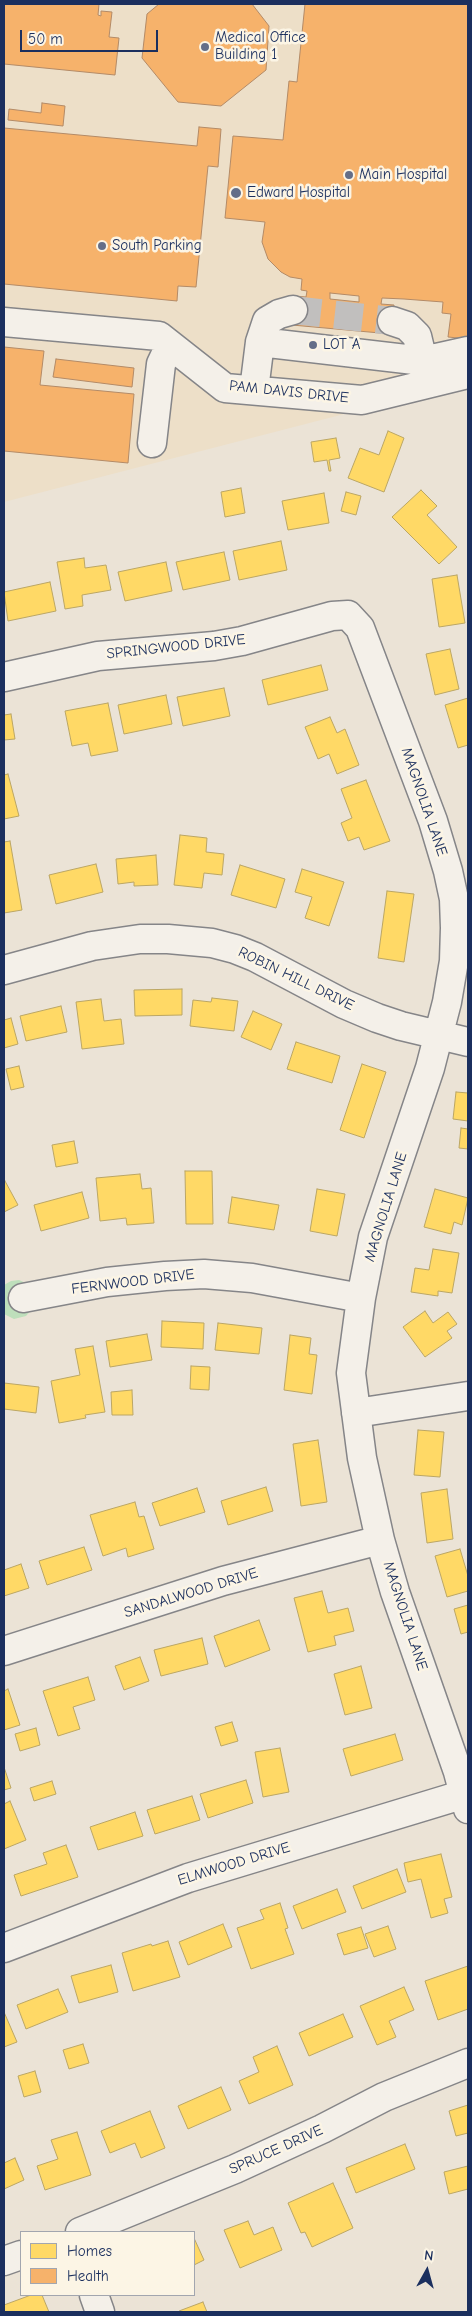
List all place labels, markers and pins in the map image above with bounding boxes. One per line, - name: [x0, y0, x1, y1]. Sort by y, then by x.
- place label: Medical Office Building 1: [215, 29, 306, 64]
- marker: Medical Office Building 1: [199, 41, 211, 53]
- place label: Main Hospital: [359, 166, 447, 184]
- marker: Main Hospital: [343, 169, 355, 181]
- place label: Edward Hospital: [247, 184, 350, 202]
- marker: Edward Hospital: [229, 186, 243, 200]
- place label: South Parking: [112, 237, 202, 255]
- marker: South Parking: [96, 240, 108, 252]
- place label: LOT A: [323, 336, 360, 354]
- marker: LOT A: [307, 339, 319, 351]

